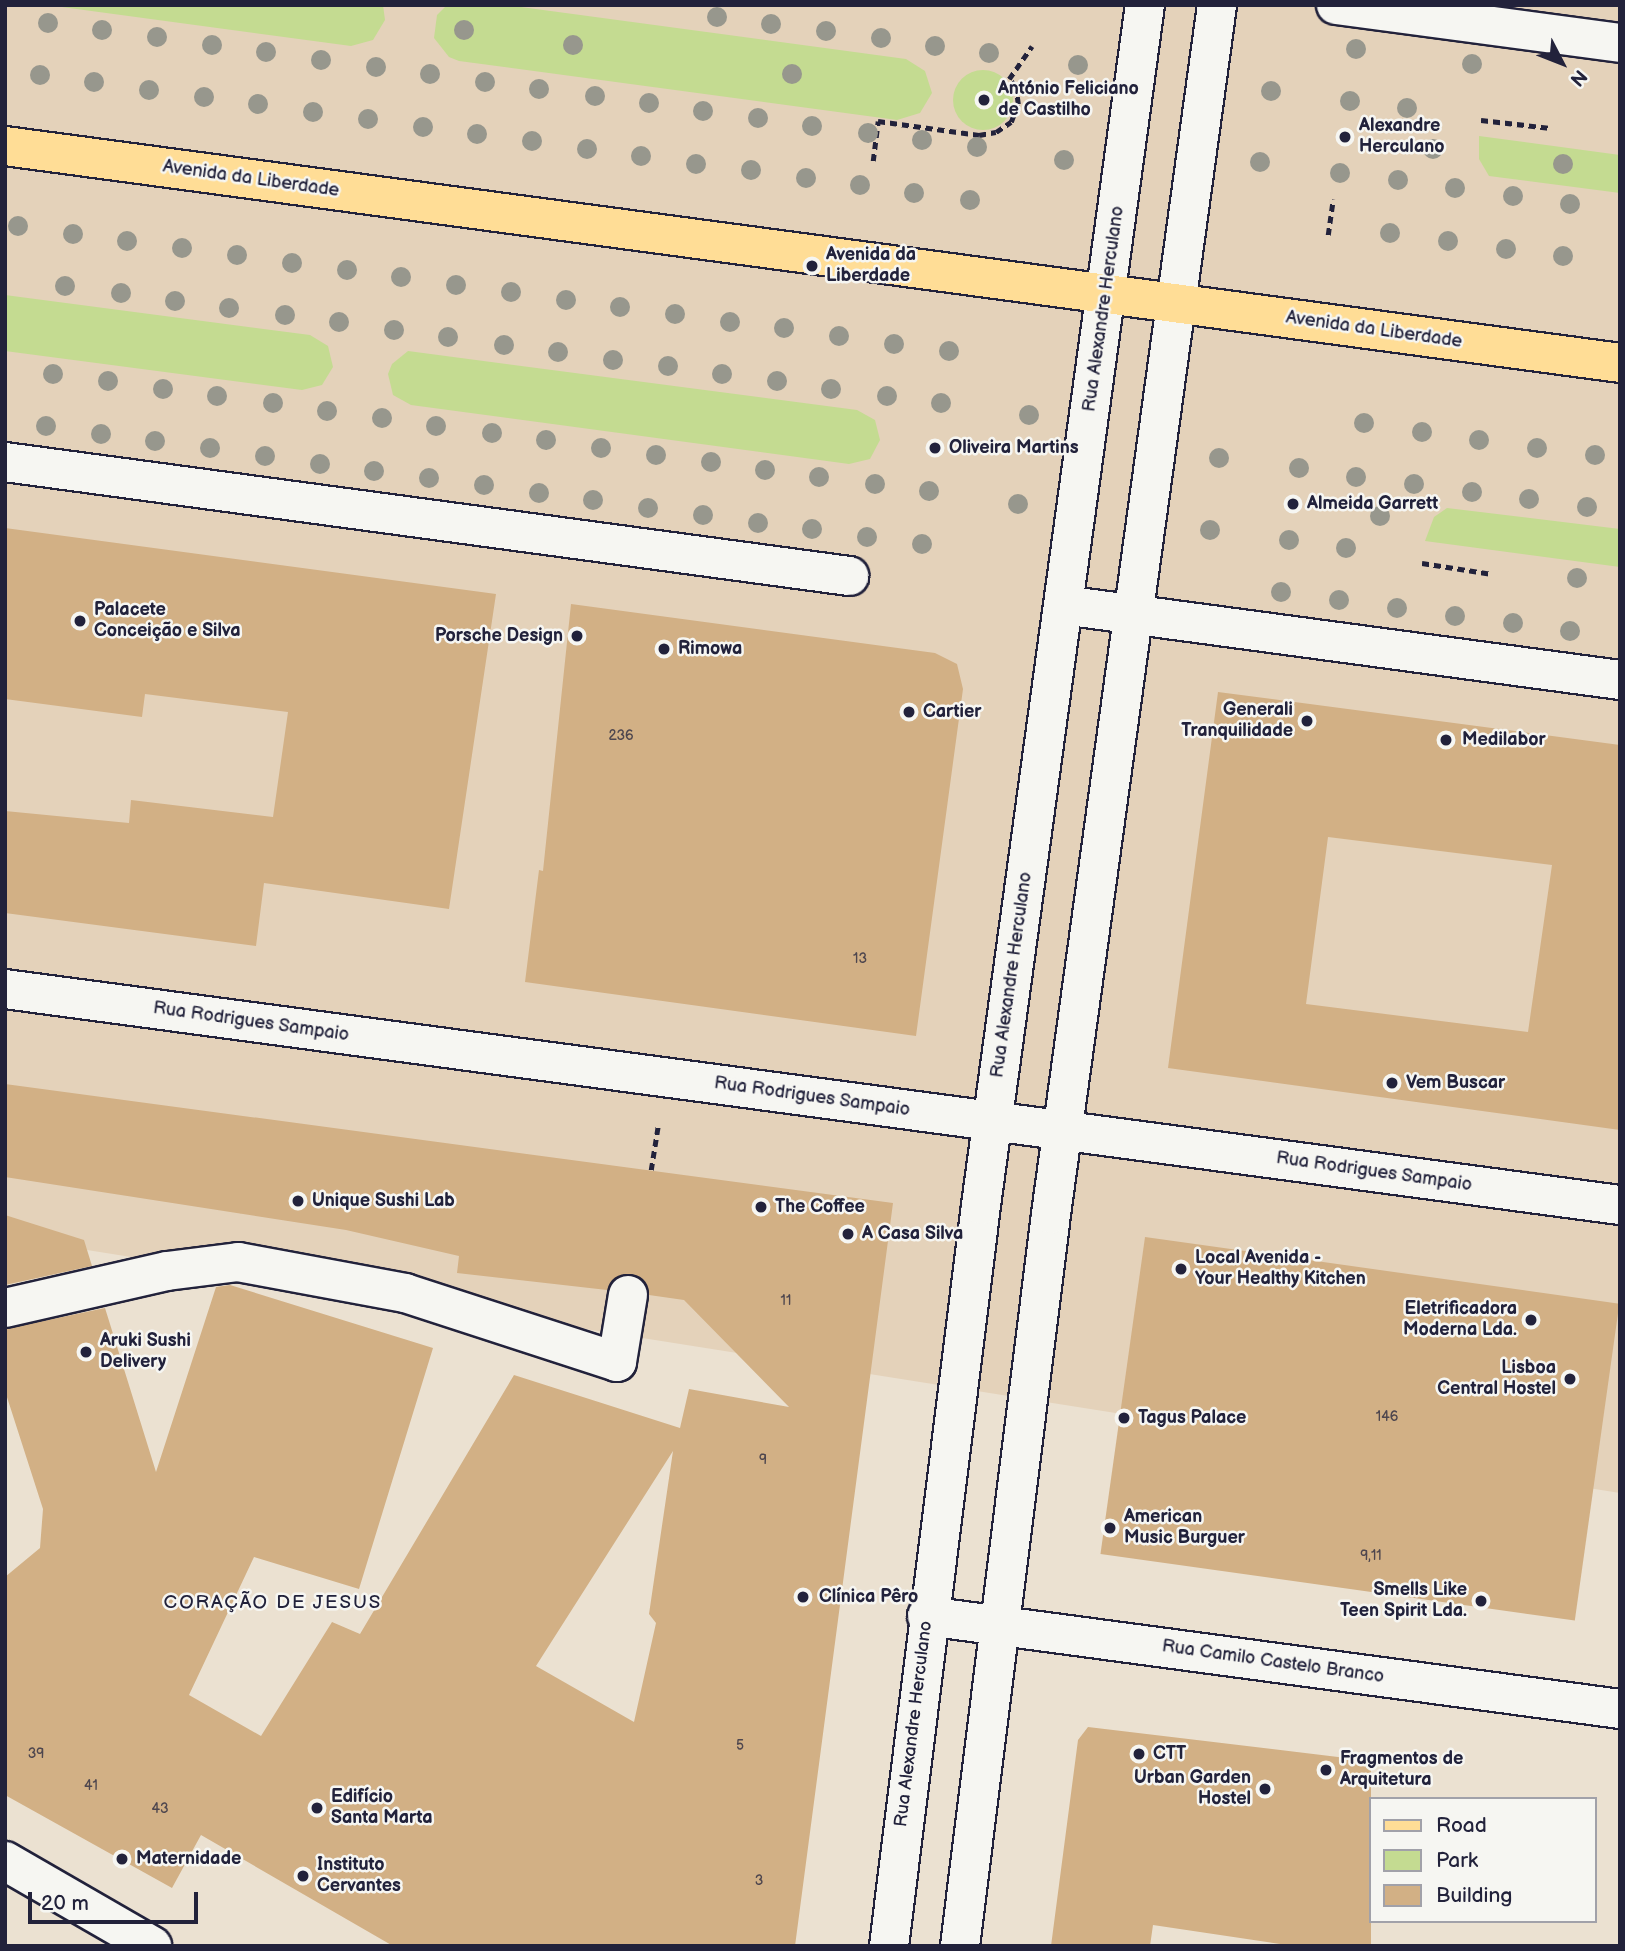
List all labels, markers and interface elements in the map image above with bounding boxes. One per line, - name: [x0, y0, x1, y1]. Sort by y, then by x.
- north arrow: [1527, 28, 1597, 98]
- text: N: [1565, 64, 1591, 90]
- place label: António Feliciano de Castilho: [998, 79, 1139, 122]
- marker: António Feliciano de Castilho: [976, 92, 992, 108]
- place label: Alexandre Herculano: [1359, 116, 1445, 158]
- marker: Alexandre Herculano: [1337, 129, 1353, 145]
- street label: Avenida da Liberdade: [161, 156, 341, 202]
- street label: Rua Alexandre Herculano: [1079, 205, 1129, 413]
- place label: Avenida da Liberdade: [826, 245, 916, 288]
- marker: Avenida da Liberdade: [804, 258, 820, 274]
- street label: Avenida da Liberdade: [1284, 307, 1464, 353]
- place label: Oliveira Martins: [949, 437, 1079, 459]
- marker: Oliveira Martins: [927, 440, 943, 456]
- place label: Almeida Garrett: [1307, 493, 1438, 515]
- marker: Almeida Garrett: [1285, 496, 1301, 512]
- place label: Palacete Conceição e Silva: [94, 600, 241, 642]
- marker: Palacete Conceição e Silva: [72, 613, 88, 629]
- place label: Porsche Design: [435, 625, 563, 647]
- marker: Porsche Design: [569, 628, 585, 644]
- place label: Rimowa: [678, 638, 742, 660]
- marker: Rimowa: [656, 641, 672, 657]
- place label: Generali Tranquilidade: [1181, 700, 1293, 742]
- place label: Cartier: [923, 701, 982, 723]
- marker: Cartier: [901, 704, 917, 720]
- marker: Generali Tranquilidade: [1299, 713, 1315, 729]
- house number: 236: [608, 728, 634, 744]
- place label: Medilabor: [1462, 729, 1546, 751]
- marker: Medilabor: [1436, 730, 1456, 750]
- street label: Rua Alexandre Herculano: [987, 871, 1037, 1079]
- house number: 13: [853, 951, 867, 967]
- street label: Rua Rodrigues Sampaio: [152, 998, 350, 1046]
- place label: Vem Buscar: [1406, 1072, 1505, 1094]
- street label: Rua Rodrigues Sampaio: [713, 1073, 911, 1121]
- marker: Vem Buscar: [1384, 1075, 1400, 1091]
- street label: Rua Rodrigues Sampaio: [1275, 1148, 1473, 1196]
- place label: Unique Sushi Lab: [312, 1190, 455, 1212]
- marker: Unique Sushi Lab: [290, 1193, 306, 1209]
- place label: The Coffee: [775, 1196, 865, 1218]
- marker: The Coffee: [753, 1199, 769, 1215]
- place label: A Casa Silva: [862, 1223, 963, 1245]
- marker: A Casa Silva: [840, 1226, 856, 1242]
- place label: Local Avenida - Your Healthy Kitchen: [1195, 1248, 1366, 1290]
- marker: Local Avenida - Your Healthy Kitchen: [1173, 1261, 1189, 1277]
- house number: 11: [781, 1293, 791, 1309]
- place label: Eletrificadora Moderna Lda.: [1403, 1299, 1517, 1342]
- marker: Eletrificadora Moderna Lda.: [1523, 1312, 1539, 1328]
- place label: Aruki Sushi Delivery: [100, 1331, 191, 1374]
- marker: Aruki Sushi Delivery: [78, 1344, 94, 1360]
- place label: Lisboa Central Hostel: [1437, 1358, 1556, 1400]
- marker: Lisboa Central Hostel: [1562, 1371, 1578, 1387]
- place label: Tagus Palace: [1138, 1407, 1246, 1429]
- house number: 146: [1376, 1409, 1398, 1425]
- marker: Tagus Palace: [1116, 1410, 1132, 1426]
- house number: 9: [759, 1452, 767, 1468]
- place label: American Music Burguer: [1124, 1507, 1245, 1550]
- marker: American Music Burguer: [1102, 1520, 1118, 1536]
- house number: 9,11: [1360, 1548, 1382, 1564]
- place label: Smells Like Teen Spirit Lda.: [1340, 1580, 1467, 1622]
- place label: Clínica Pêro: [819, 1586, 918, 1608]
- marker: Clínica Pêro: [793, 1587, 813, 1607]
- district label: CORAÇÃO DE JESUS: [165, 1592, 381, 1614]
- marker: Smells Like Teen Spirit Lda.: [1473, 1593, 1489, 1609]
- street label: Rua Alexandre Herculano: [891, 1620, 937, 1828]
- street label: Rua Camilo Castelo Branco: [1161, 1636, 1385, 1688]
- house number: 5: [736, 1738, 744, 1754]
- place label: CTT: [1153, 1743, 1186, 1765]
- house number: 39: [28, 1746, 44, 1762]
- marker: CTT: [1131, 1746, 1147, 1762]
- place label: Fragmentos de Arquitetura: [1340, 1749, 1463, 1792]
- marker: Fragmentos de Arquitetura: [1318, 1762, 1334, 1778]
- place label: Urban Garden Hostel: [1134, 1768, 1251, 1810]
- house number: 41: [84, 1778, 98, 1794]
- marker: Urban Garden Hostel: [1257, 1781, 1273, 1797]
- place label: Edifício Santa Marta: [331, 1787, 433, 1829]
- legend: [1370, 1797, 1597, 1923]
- marker: Edifício Santa Marta: [309, 1800, 325, 1816]
- house number: 43: [151, 1801, 169, 1817]
- text: Road: [1436, 1813, 1487, 1838]
- place label: Maternidade: [136, 1848, 241, 1870]
- text: Park: [1436, 1848, 1478, 1873]
- marker: Maternidade: [114, 1851, 130, 1867]
- place label: Instituto Cervantes: [317, 1855, 401, 1898]
- marker: Instituto Cervantes: [295, 1868, 311, 1884]
- house number: 3: [755, 1873, 763, 1889]
- scale bar: [32, 1878, 201, 1922]
- text: Building: [1436, 1883, 1512, 1908]
- text: 20 m: [41, 1891, 89, 1916]

